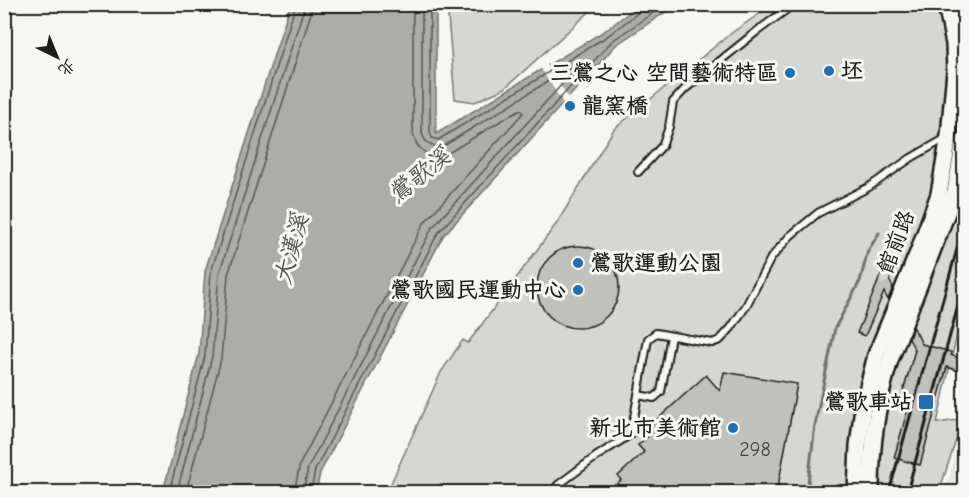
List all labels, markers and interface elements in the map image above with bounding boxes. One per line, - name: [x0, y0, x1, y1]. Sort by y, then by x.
- north arrow: [27, 27, 87, 87]
- text: 北: [55, 55, 79, 79]
- place label: 坯: [841, 58, 863, 84]
- place label: 三鶯之心 空間藝術特區: [550, 60, 778, 86]
- marker: 坯: [822, 64, 836, 78]
- marker: 三鶯之心 空間藝術特區: [783, 66, 797, 80]
- place label: 龍窯橋: [582, 93, 648, 119]
- marker: 龍窯橋: [563, 99, 577, 113]
- water label: 鶯歌溪: [382, 140, 457, 209]
- street label: 館前路: [872, 207, 920, 277]
- water label: 大漢溪: [268, 209, 314, 287]
- place label: 鶯歌運動公園: [590, 250, 722, 276]
- marker: 鶯歌運動公園: [571, 256, 585, 270]
- place label: 鶯歌國民運動中心: [390, 277, 566, 303]
- marker: 鶯歌國民運動中心: [571, 283, 585, 297]
- place label: 鶯歌車站: [824, 389, 912, 415]
- marker: 鶯歌車站: [917, 393, 935, 411]
- place label: 新北市美術館: [589, 415, 721, 441]
- marker: 新北市美術館: [726, 421, 740, 435]
- house number: 298: [739, 438, 771, 461]

